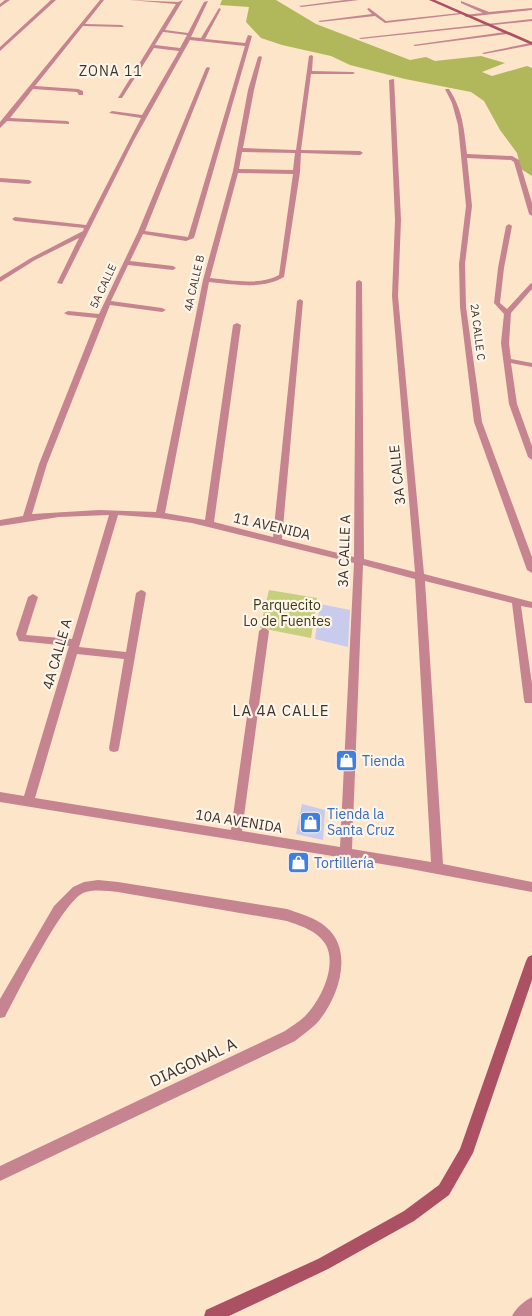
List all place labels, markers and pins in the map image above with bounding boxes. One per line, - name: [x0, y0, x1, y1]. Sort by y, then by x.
- shop icon: Tienda: [334, 749, 358, 773]
- place label: Tienda: [362, 752, 405, 770]
- place label: Tienda la Santa Cruz: [327, 805, 395, 839]
- shop icon: Tienda la Santa Cruz: [299, 810, 323, 834]
- shop icon: Tortillería: [286, 851, 310, 875]
- place label: Tortillería: [314, 854, 374, 872]

